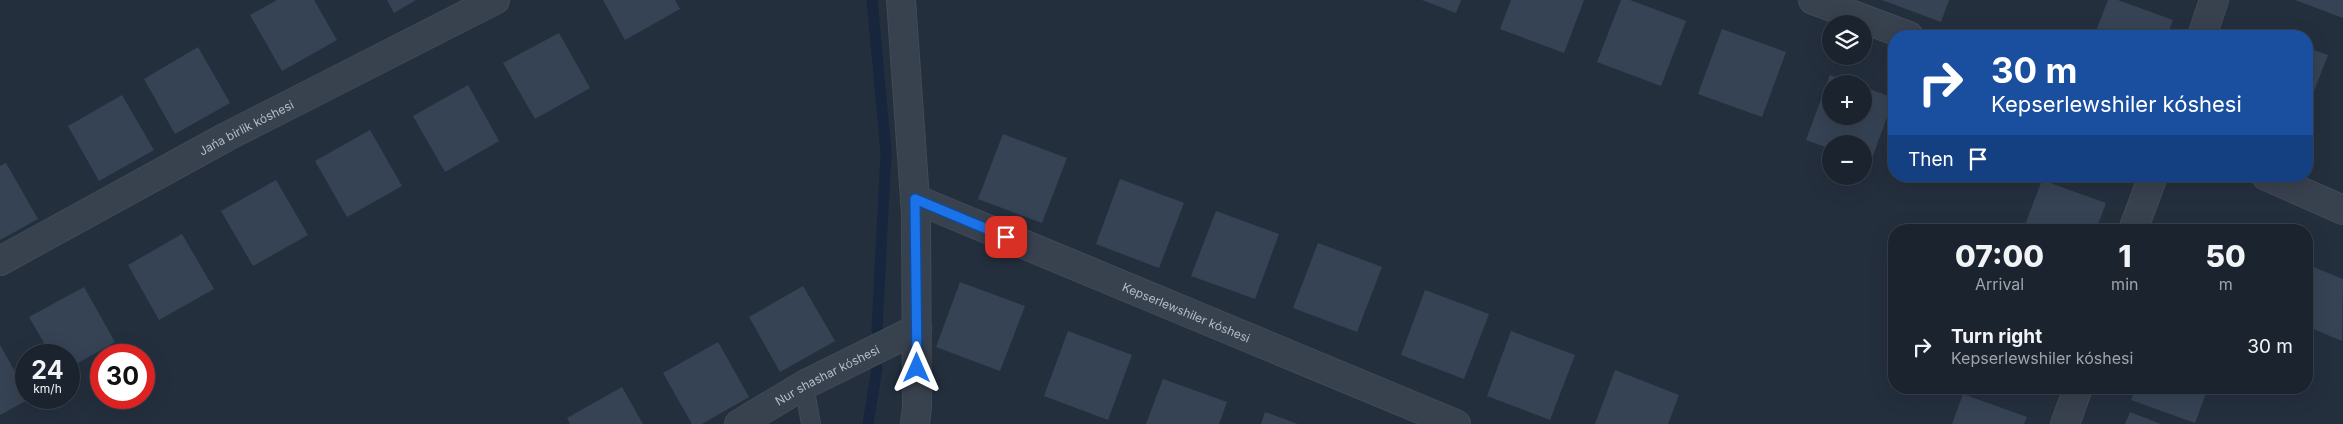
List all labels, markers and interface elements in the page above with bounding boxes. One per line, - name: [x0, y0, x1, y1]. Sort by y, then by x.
- map controls: [1822, 15, 1872, 185]
- button: layers: [1822, 15, 1872, 65]
- text: 30 m: [1991, 49, 2077, 91]
- icon: right: [1908, 50, 1973, 115]
- button: +: [1822, 75, 1872, 125]
- text: Kepserlewshiler kóshesi: [1991, 91, 2242, 117]
- street label: Jańa birlik kóshesi: [196, 96, 296, 158]
- button: −: [1822, 135, 1872, 185]
- icon: arrive: [1964, 145, 1992, 173]
- text: Then: [1908, 148, 1954, 171]
- pin: [985, 216, 1027, 258]
- icon: arrive: [992, 223, 1020, 251]
- text: 07:00: [1955, 238, 2044, 274]
- text: 1: [2118, 238, 2131, 274]
- text: 50: [2206, 238, 2246, 274]
- text: Arrival: [1975, 274, 2024, 294]
- text: min: [2111, 274, 2138, 294]
- text: m: [2219, 274, 2233, 294]
- street label: Kepserlewshiler kóshesi: [1120, 279, 1253, 345]
- text: Turn right: [1951, 325, 2042, 348]
- icon: right: [1908, 333, 1936, 361]
- text: 30 m: [2247, 335, 2293, 358]
- street label: Nur shashar kóshesi: [772, 341, 882, 408]
- position arrow: [890, 341, 942, 393]
- speed limit sign: 30: [90, 344, 155, 409]
- text: Kepserlewshiler kóshesi: [1951, 348, 2133, 368]
- text: 24: [31, 355, 64, 385]
- text: km/h: [33, 381, 62, 396]

